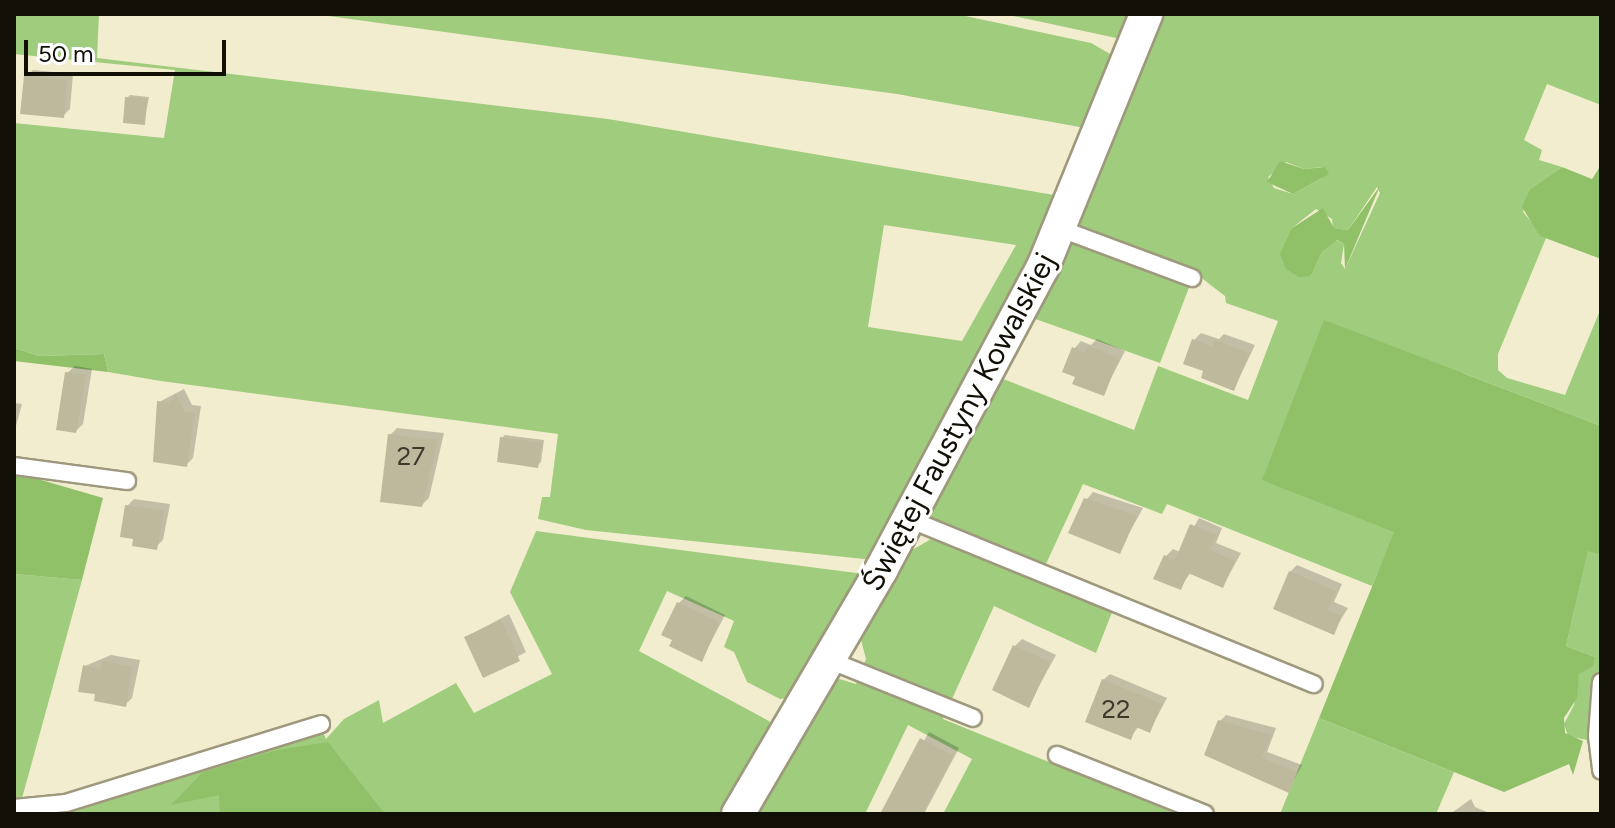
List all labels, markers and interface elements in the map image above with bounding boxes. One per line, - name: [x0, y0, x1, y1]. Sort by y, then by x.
- scale bar: [28, 24, 230, 74]
- text: 50 m: [38, 39, 94, 68]
- street label: Świętej Faustyny Kowalskiej: [855, 247, 1063, 597]
- house number: 27: [397, 441, 425, 473]
- house number: 22: [1101, 694, 1131, 726]

